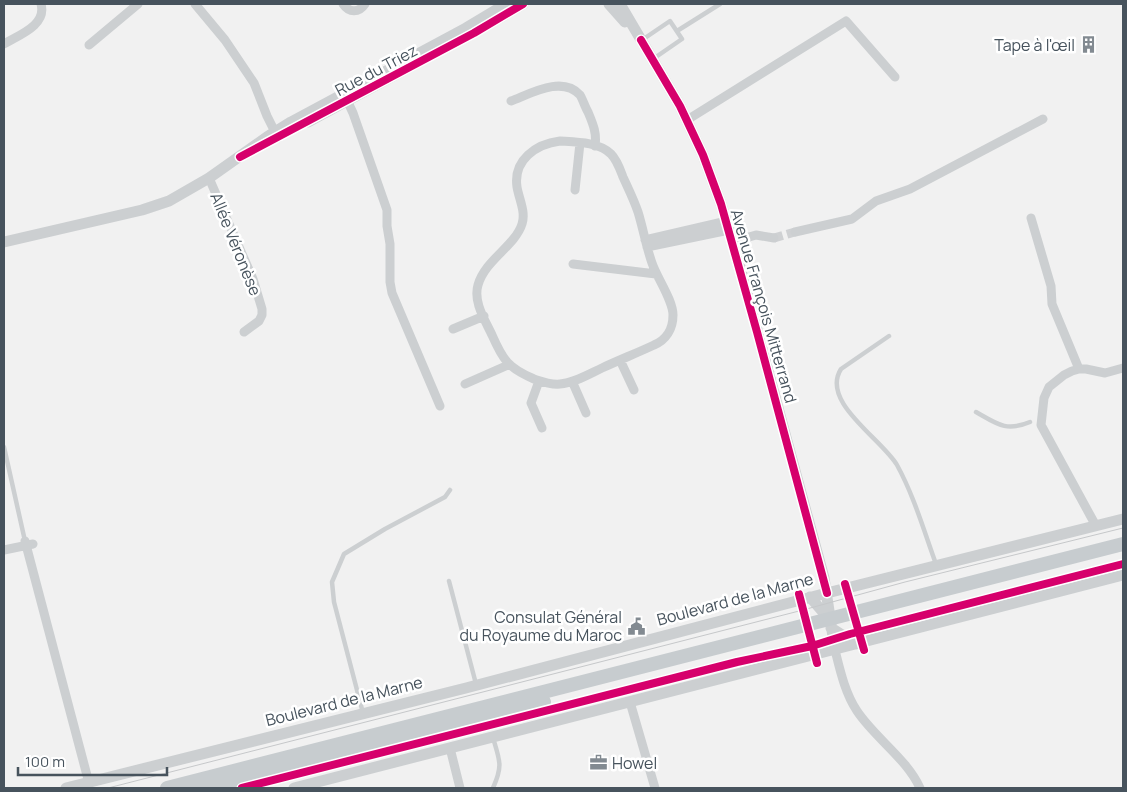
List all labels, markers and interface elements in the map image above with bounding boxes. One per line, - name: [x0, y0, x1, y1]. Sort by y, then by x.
- place label: Tape à l'œil: [994, 34, 1075, 56]
- building icon: Tape à l'œil: [1079, 35, 1099, 55]
- street label: Rue du Triez: [331, 39, 421, 101]
- street label: Allée Véronèse: [205, 189, 267, 299]
- street label: Avenue François Mitterrand: [726, 207, 802, 405]
- street label: Boulevard de la Marne: [654, 568, 816, 630]
- place label: Consulat Général du Royaume du Maroc: [460, 606, 622, 646]
- public building icon: Consulat Général du Royaume du Maroc: [626, 616, 646, 636]
- street label: Boulevard de la Marne: [263, 671, 425, 731]
- scale bar: [18, 744, 166, 776]
- text: 100 m: [25, 751, 65, 772]
- place label: Howel: [612, 752, 657, 774]
- office icon: Howel: [588, 753, 608, 773]

